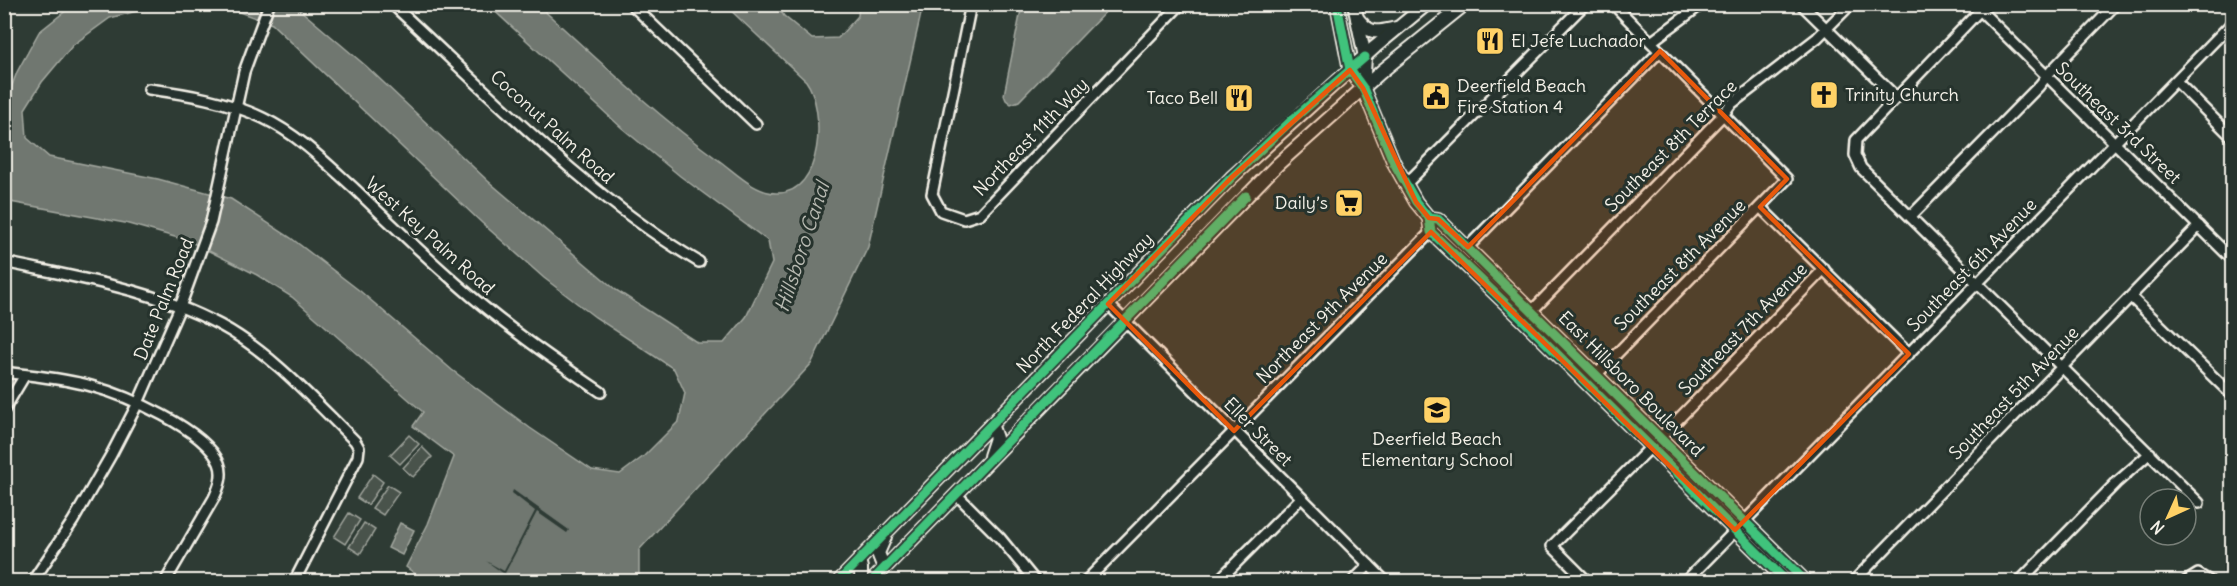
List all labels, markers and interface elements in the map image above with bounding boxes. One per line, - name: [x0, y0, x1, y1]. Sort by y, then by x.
- restaurant icon: El Jefe Luchador: [1474, 25, 1506, 57]
- place label: El Jefe Luchador: [1511, 29, 1647, 52]
- street label: Southeast 3rd Street: [2051, 57, 2186, 189]
- street label: Coconut Palm Road: [486, 65, 619, 189]
- street label: Northeast 11th Way: [968, 73, 1093, 201]
- place label: Deerfield Beach Fire Station 4: [1457, 74, 1586, 118]
- street label: Southeast 8th Terrace: [1600, 75, 1742, 217]
- church icon: Trinity Church: [1808, 79, 1840, 111]
- public building icon: Deerfield Beach Fire Station 4: [1420, 80, 1452, 112]
- restaurant icon: Taco Bell: [1223, 82, 1255, 114]
- place label: Trinity Church: [1845, 83, 1959, 106]
- place label: Taco Bell: [1147, 86, 1218, 109]
- street label: West Key Palm Road: [361, 172, 500, 300]
- water label: Hillsboro Canal: [769, 176, 835, 315]
- supermarket icon: Daily’s: [1333, 187, 1365, 219]
- place label: Daily’s: [1275, 191, 1328, 214]
- street label: Southeast 6th Avenue: [1902, 193, 2041, 336]
- street label: Southeast 8th Avenue: [1609, 194, 1750, 335]
- street label: North Federal Highway: [1011, 227, 1158, 378]
- street label: Date Palm Road: [129, 234, 199, 363]
- street label: Northeast 9th Avenue: [1251, 247, 1392, 388]
- street label: Southeast 7th Avenue: [1673, 258, 1812, 400]
- street label: East Hillsboro Boulevard: [1554, 306, 1709, 462]
- street label: Southeast 5th Avenue: [1944, 321, 2083, 464]
- street label: Eller Street: [1219, 392, 1298, 471]
- school or university icon: Deerfield Beach Elementary School: [1421, 394, 1453, 426]
- place label: Deerfield Beach Elementary School: [1361, 427, 1513, 471]
- north arrow: [2138, 487, 2198, 547]
- text: N: [2146, 517, 2168, 539]

